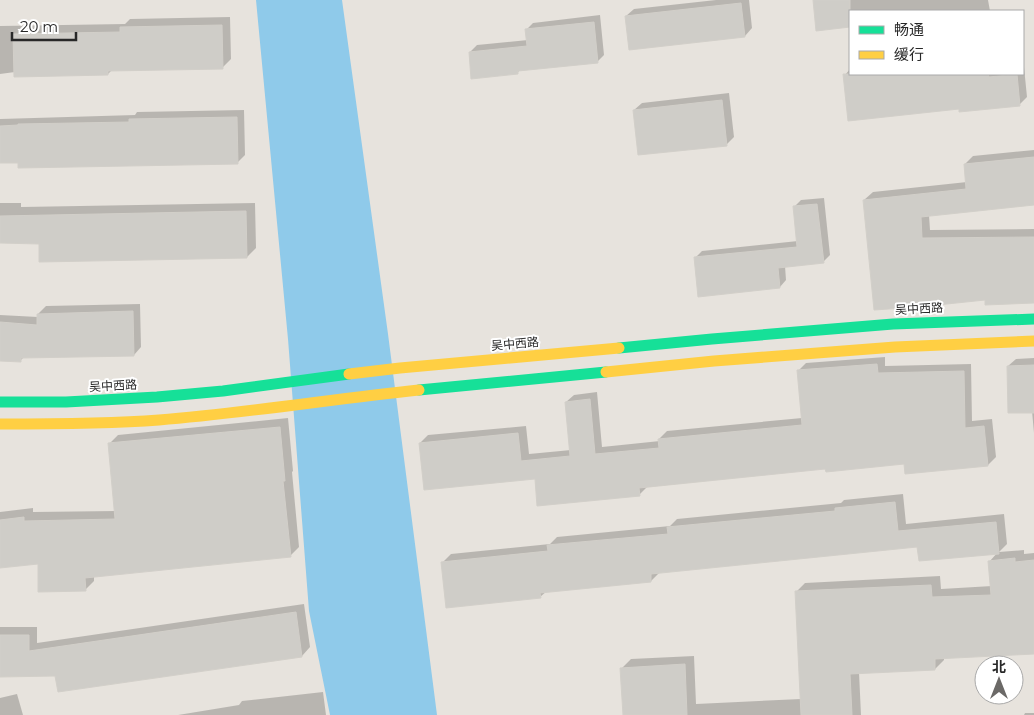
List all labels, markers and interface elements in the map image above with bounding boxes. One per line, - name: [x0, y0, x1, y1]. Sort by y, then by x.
- scale bar: [12, 10, 76, 42]
- legend: [849, 10, 1024, 75]
- text: 20 m: [20, 17, 58, 36]
- text: 畅通: [894, 20, 924, 39]
- text: 缓行: [894, 45, 924, 64]
- street label: 吴中西路: [895, 300, 943, 317]
- street label: 吴中西路: [490, 334, 540, 353]
- street label: 吴中西路: [89, 377, 137, 394]
- north arrow: [974, 655, 1024, 705]
- text: 北: [992, 658, 1006, 676]

